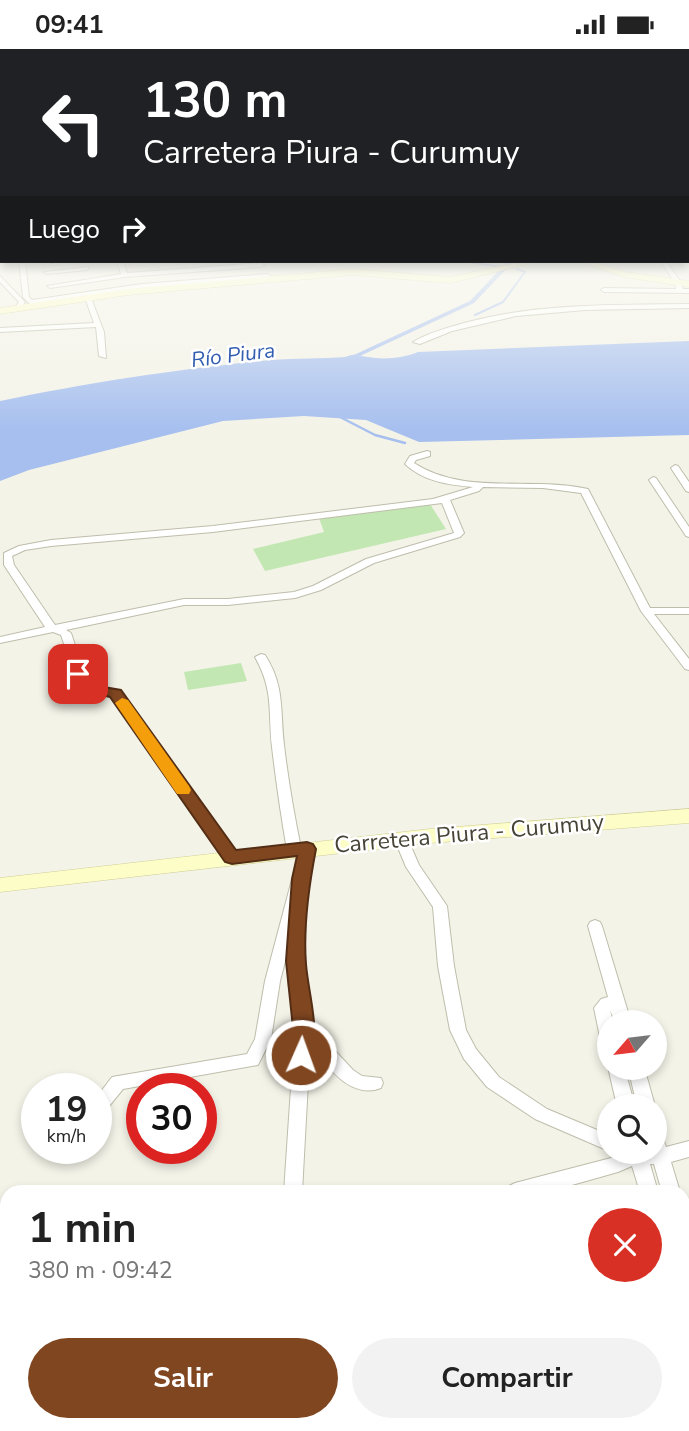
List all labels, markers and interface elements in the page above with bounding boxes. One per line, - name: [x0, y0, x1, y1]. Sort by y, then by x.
- text: 09:41: [35, 7, 104, 42]
- text: 130 m: [143, 67, 287, 134]
- icon: left: [28, 77, 119, 168]
- text: Carretera Piura - Curumuy: [143, 131, 519, 174]
- icon: right: [114, 210, 152, 248]
- text: Luego: [28, 212, 100, 247]
- water label: Río Piura: [189, 336, 277, 374]
- pin: [48, 644, 108, 704]
- icon: arrive: [59, 655, 97, 693]
- street label: Carretera Piura - Curumuy: [333, 806, 605, 861]
- north arrow: [597, 1010, 667, 1080]
- map controls: [597, 1010, 667, 1164]
- position arrow: [264, 1018, 338, 1092]
- speed limit sign: 30: [126, 1073, 217, 1164]
- text: 19: [45, 1086, 88, 1133]
- button: search: [597, 1094, 667, 1164]
- text: km/h: [47, 1124, 86, 1148]
- text: 1 min: [28, 1200, 137, 1257]
- button: close: [588, 1208, 662, 1282]
- text: 380 m · 09:42: [28, 1255, 173, 1286]
- button: Salir: [28, 1338, 338, 1418]
- button: Compartir: [352, 1338, 662, 1418]

